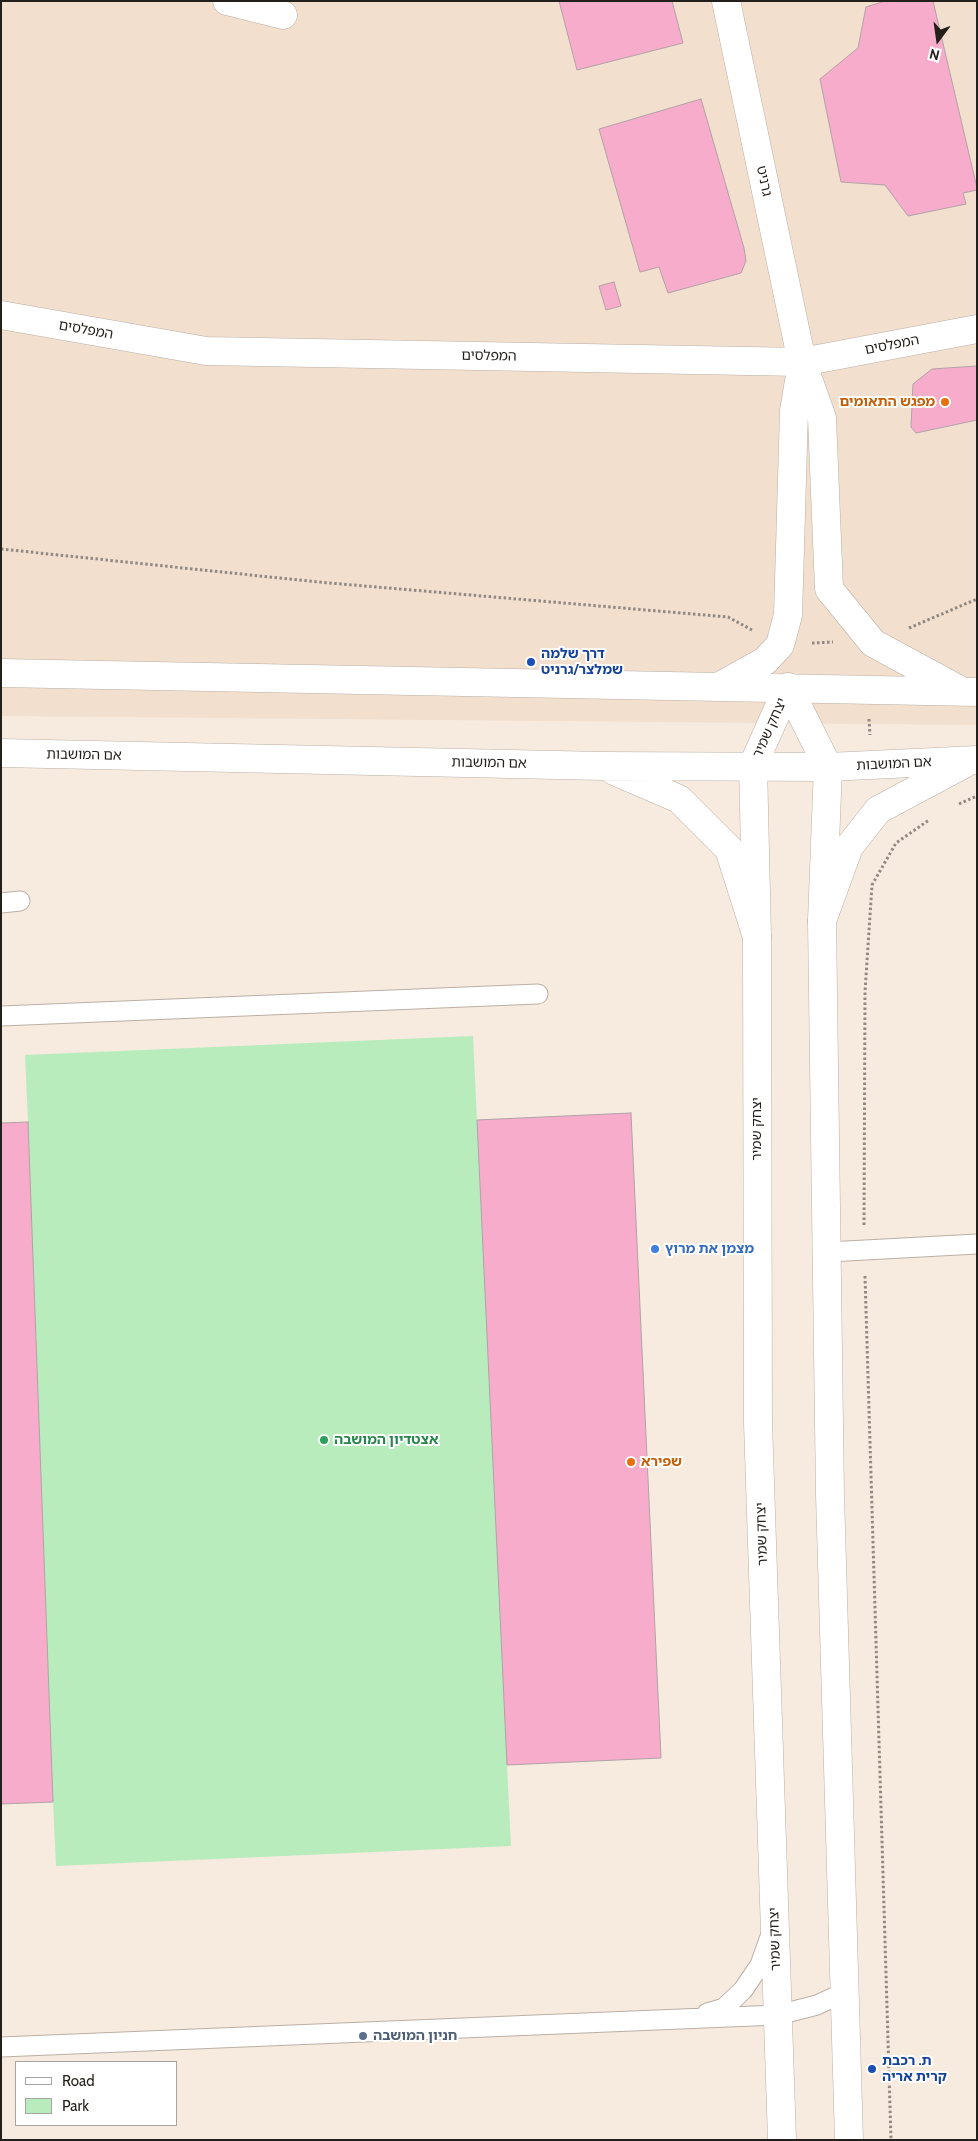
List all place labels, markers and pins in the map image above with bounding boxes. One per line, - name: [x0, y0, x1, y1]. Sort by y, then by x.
- place label: מפגש התאומים: [839, 394, 935, 410]
- marker: מפגש התאומים: [939, 396, 951, 408]
- place label: דרך שלמה שמלצר/גרניט: [541, 646, 623, 679]
- marker: דרך שלמה שמלצר/גרניט: [525, 656, 537, 668]
- place label: מצמן את מרוץ: [665, 1241, 754, 1257]
- marker: מצמן את מרוץ: [649, 1243, 661, 1255]
- place label: אצטדיון המושבה: [334, 1432, 438, 1448]
- marker: אצטדיון המושבה: [318, 1434, 330, 1446]
- place label: שפירא: [641, 1454, 682, 1470]
- marker: שפירא: [625, 1456, 637, 1468]
- place label: חניון המושבה: [373, 2028, 457, 2044]
- marker: חניון המושבה: [357, 2030, 369, 2042]
- place label: ת. רכבת קרית אריה: [882, 2053, 947, 2086]
- marker: ת. רכבת קרית אריה: [866, 2063, 878, 2075]

